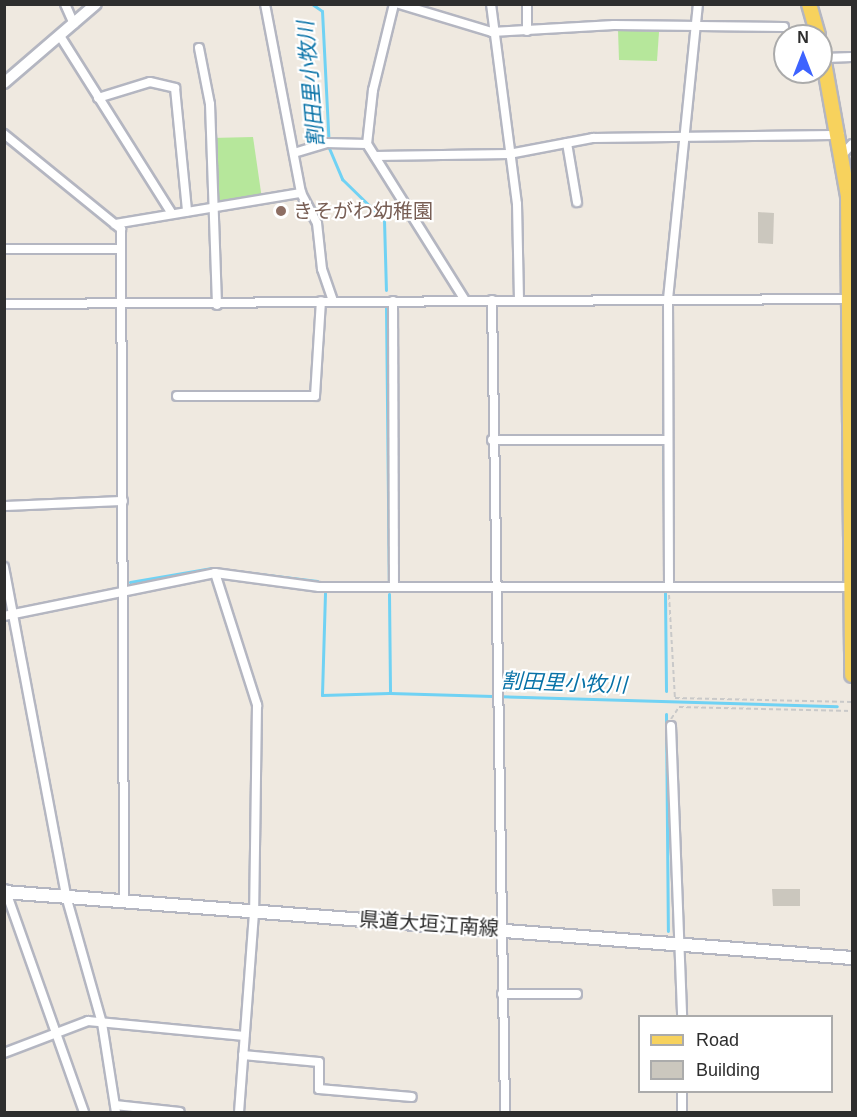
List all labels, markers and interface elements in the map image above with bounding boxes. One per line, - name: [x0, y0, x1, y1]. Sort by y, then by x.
- water label: 割田里小牧川: [293, 20, 329, 148]
- north arrow: [773, 24, 833, 84]
- text: N: [797, 29, 809, 46]
- place label: きそがわ幼稚園: [293, 199, 433, 223]
- marker: きそがわ幼稚園: [274, 204, 288, 218]
- water label: 割田里小牧川: [501, 668, 627, 698]
- street label: 県道大垣江南線: [358, 907, 500, 941]
- legend: [638, 1015, 833, 1093]
- text: Road: [696, 1030, 739, 1050]
- text: Building: [696, 1060, 760, 1080]

